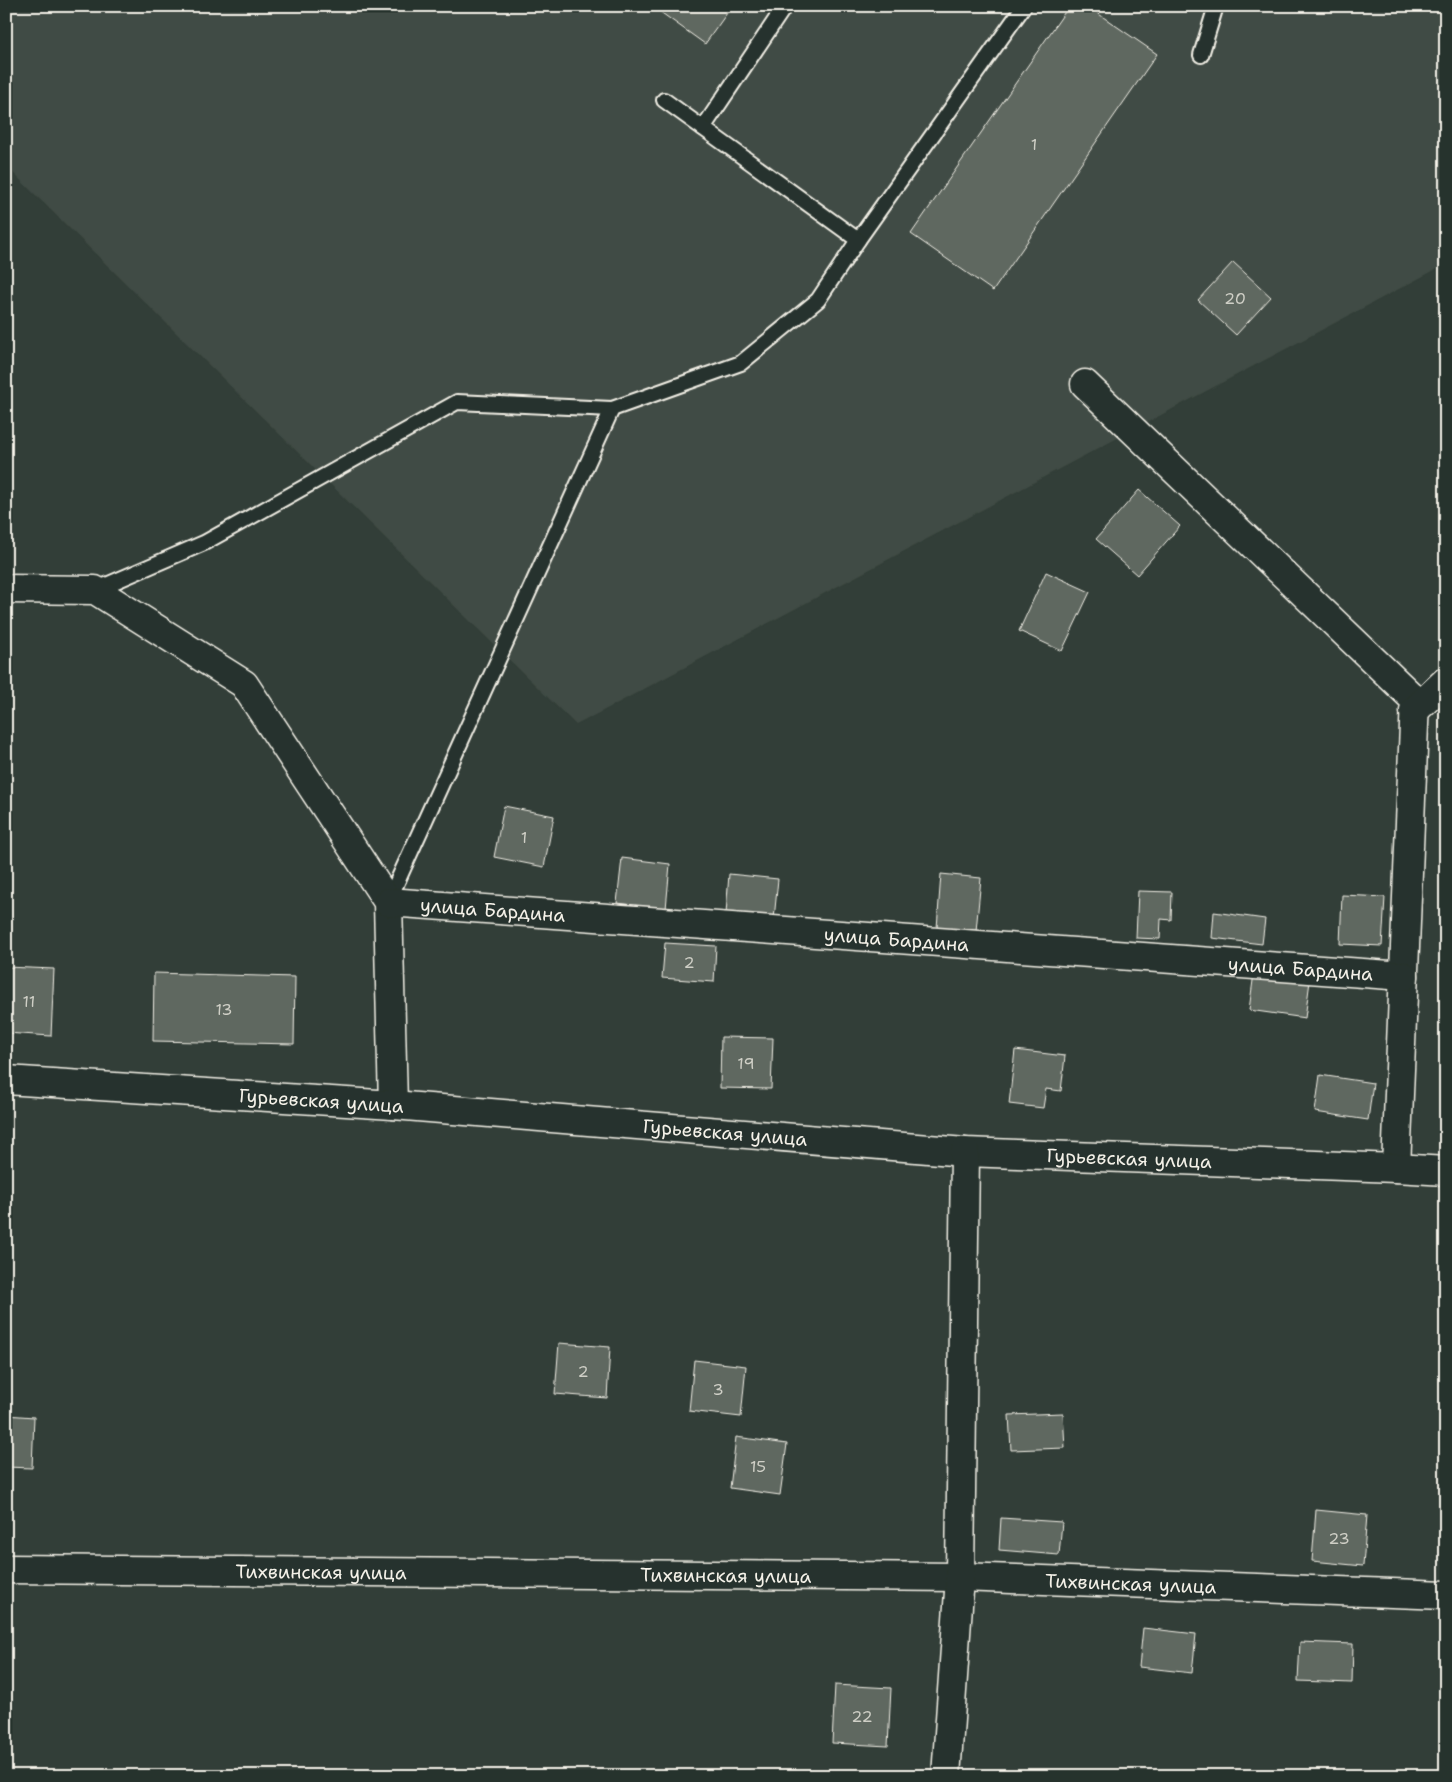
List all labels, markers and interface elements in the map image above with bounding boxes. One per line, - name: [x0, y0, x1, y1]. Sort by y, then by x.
- house number: 1: [1031, 134, 1037, 155]
- house number: 20: [1224, 288, 1246, 309]
- house number: 1: [521, 827, 527, 848]
- street label: улица Бардина: [419, 892, 566, 928]
- street label: улица Бардина: [823, 922, 970, 957]
- street label: улица Бардина: [1227, 951, 1374, 987]
- house number: 2: [683, 952, 695, 973]
- house number: 11: [23, 991, 35, 1012]
- house number: 13: [215, 999, 233, 1020]
- house number: 19: [737, 1053, 755, 1074]
- street label: Гурьевская улица: [238, 1083, 405, 1119]
- street label: Гурьевская улица: [642, 1114, 809, 1152]
- street label: Гурьевская улица: [1046, 1143, 1212, 1174]
- house number: 2: [577, 1361, 589, 1382]
- house number: 3: [712, 1379, 724, 1400]
- house number: 15: [750, 1456, 766, 1477]
- house number: 23: [1328, 1528, 1350, 1549]
- street label: Тихвинская улица: [235, 1559, 407, 1585]
- street label: Тихвинская улица: [640, 1562, 812, 1589]
- street label: Тихвинская улица: [1045, 1568, 1217, 1599]
- house number: 22: [851, 1706, 873, 1727]

